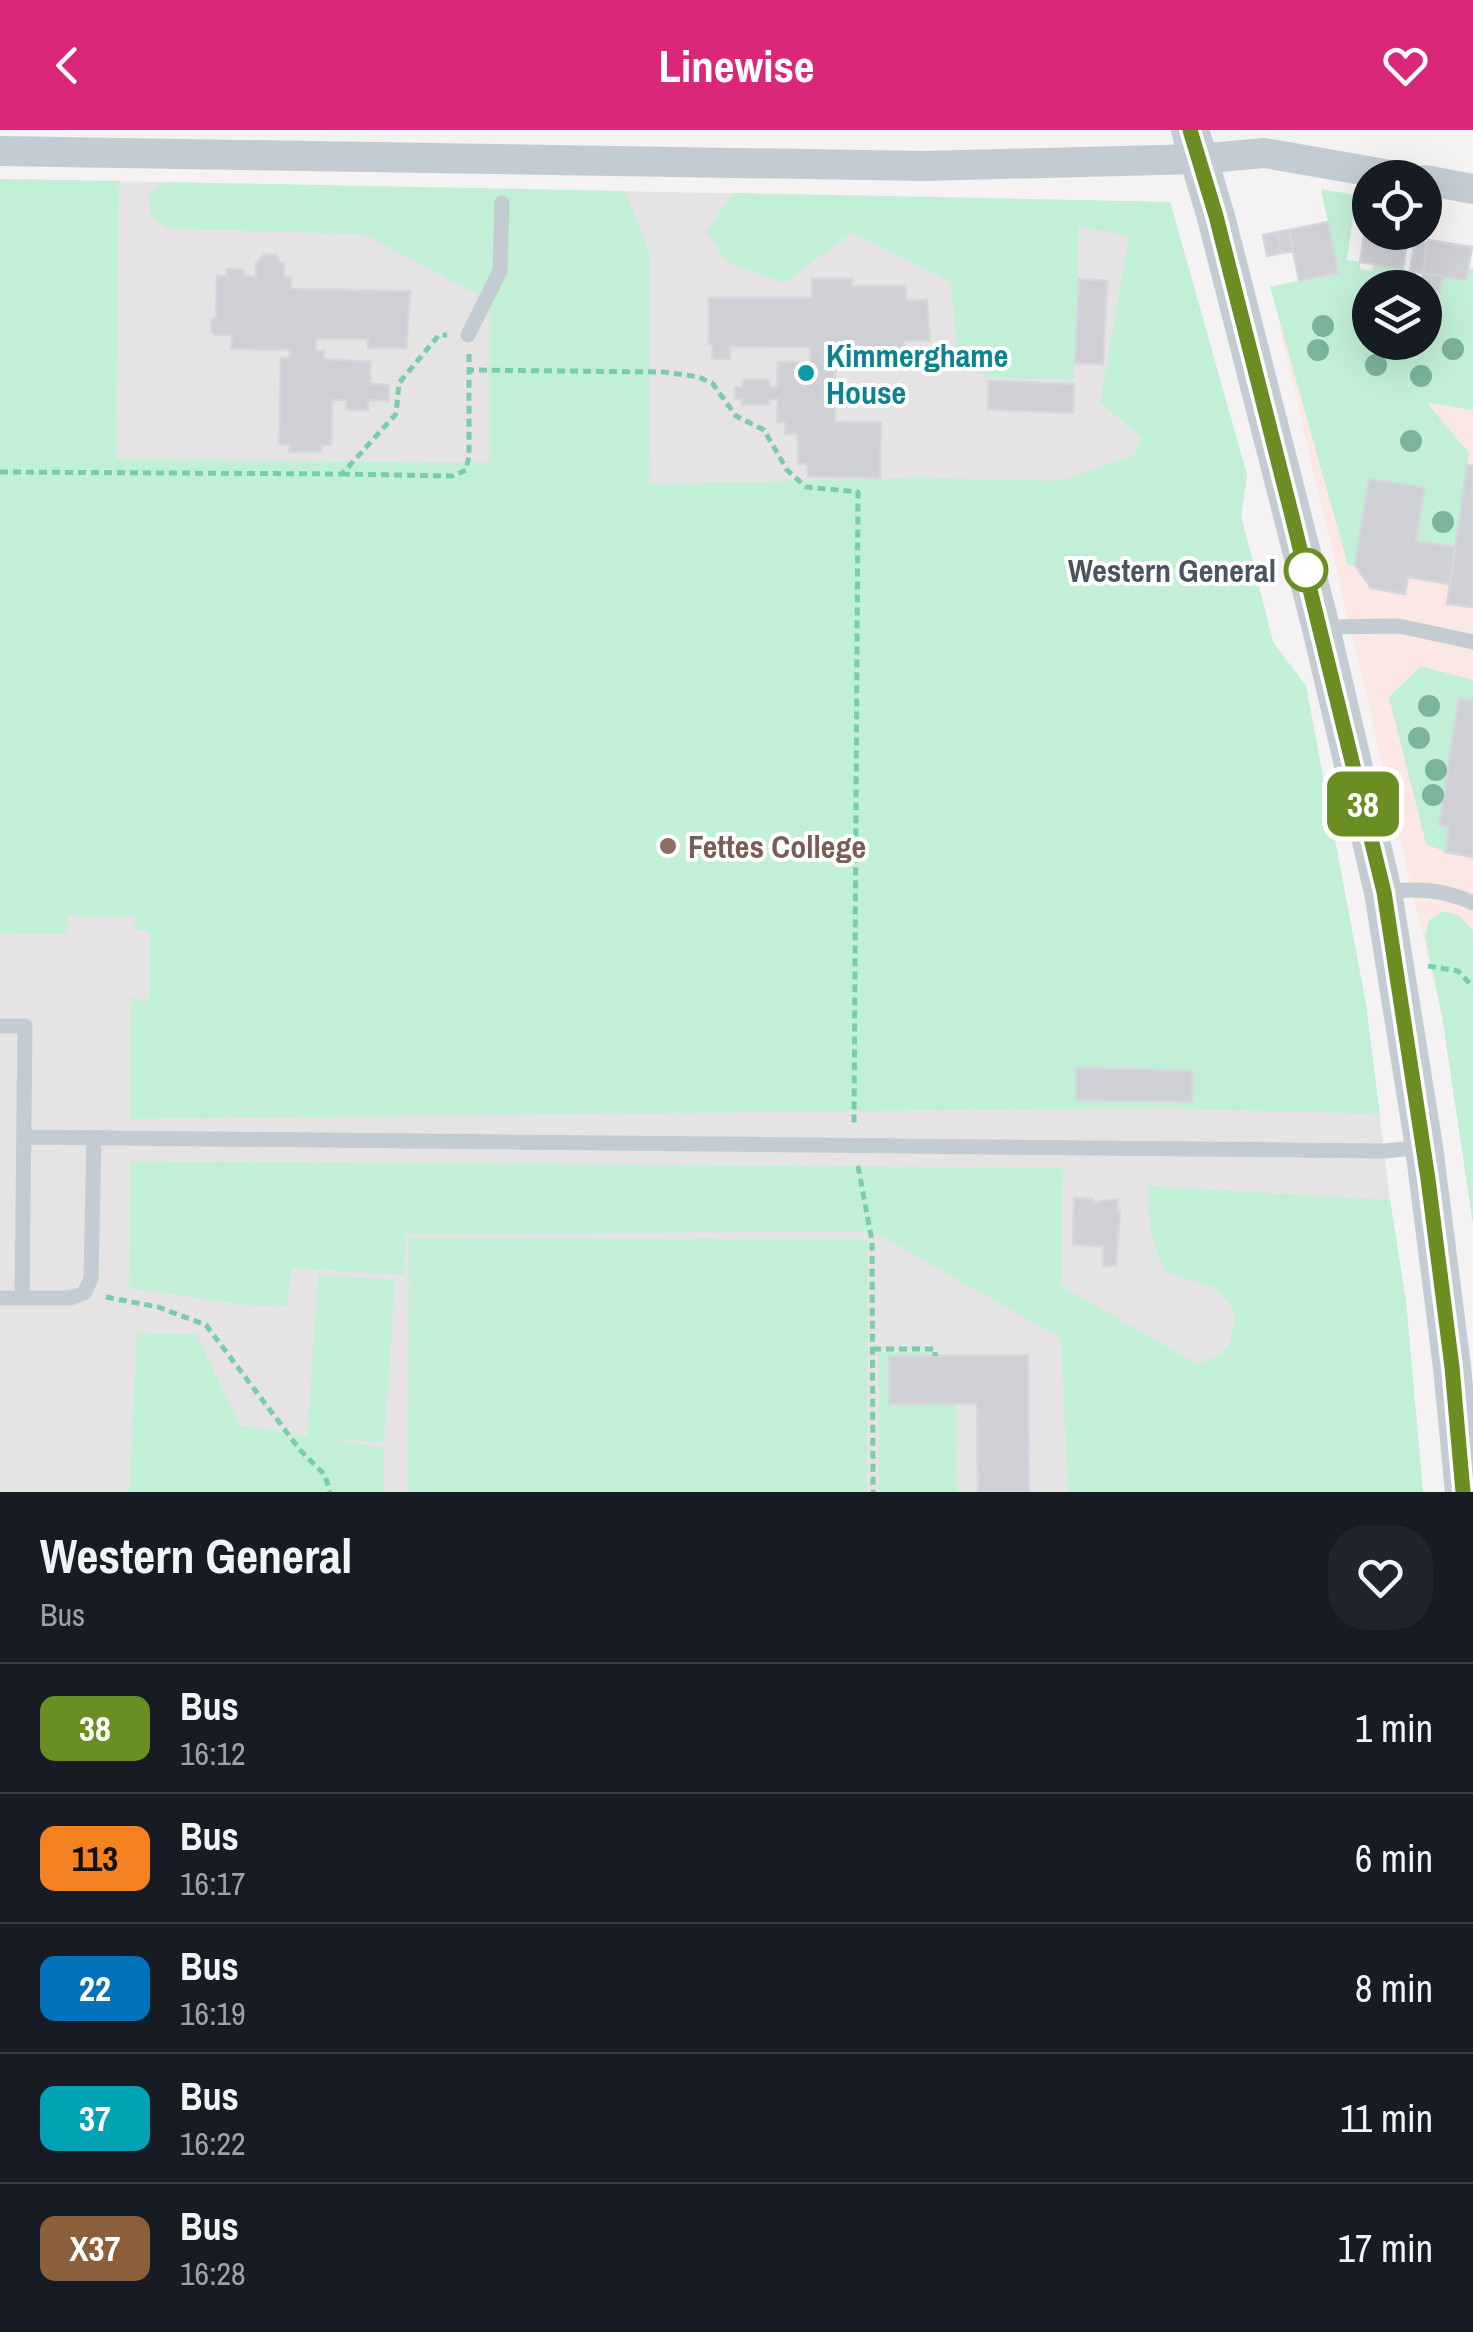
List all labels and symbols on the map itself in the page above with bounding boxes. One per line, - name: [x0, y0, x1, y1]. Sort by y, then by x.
- place label: Kimmerghame House: [826, 334, 1008, 414]
- marker: Kimmerghame House: [795, 362, 817, 384]
- place label: Western General: [1068, 549, 1276, 592]
- marker: Western General: [1285, 549, 1327, 591]
- line badge: 38: [1318, 772, 1408, 836]
- place label: Fettes College: [688, 825, 866, 868]
- marker: Fettes College: [657, 835, 679, 857]

